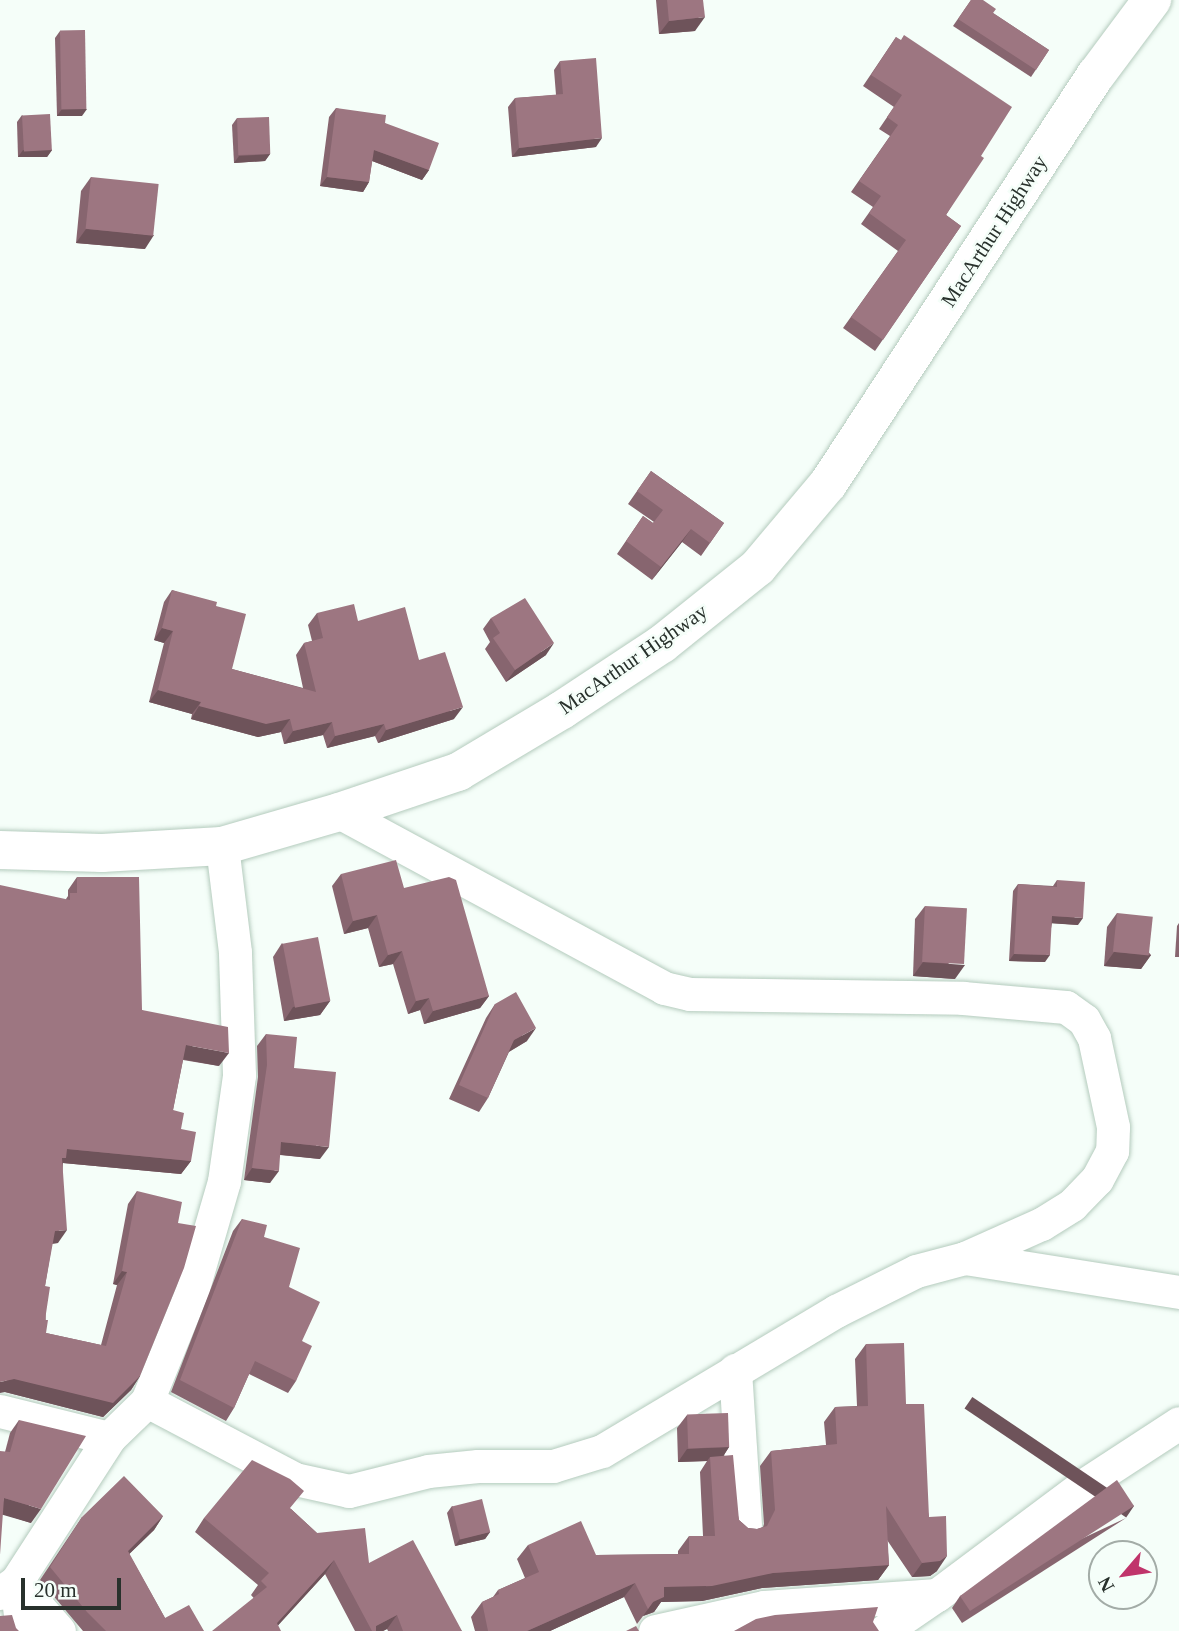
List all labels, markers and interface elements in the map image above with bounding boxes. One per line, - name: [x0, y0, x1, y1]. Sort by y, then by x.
- street label: MacArthur Highway: [936, 151, 1052, 311]
- street label: MacArthur Highway: [554, 598, 712, 720]
- north arrow: [1088, 1540, 1158, 1610]
- scale bar: [24, 1564, 124, 1608]
- text: N: [1093, 1573, 1118, 1596]
- text: 20 m: [34, 1578, 77, 1602]

